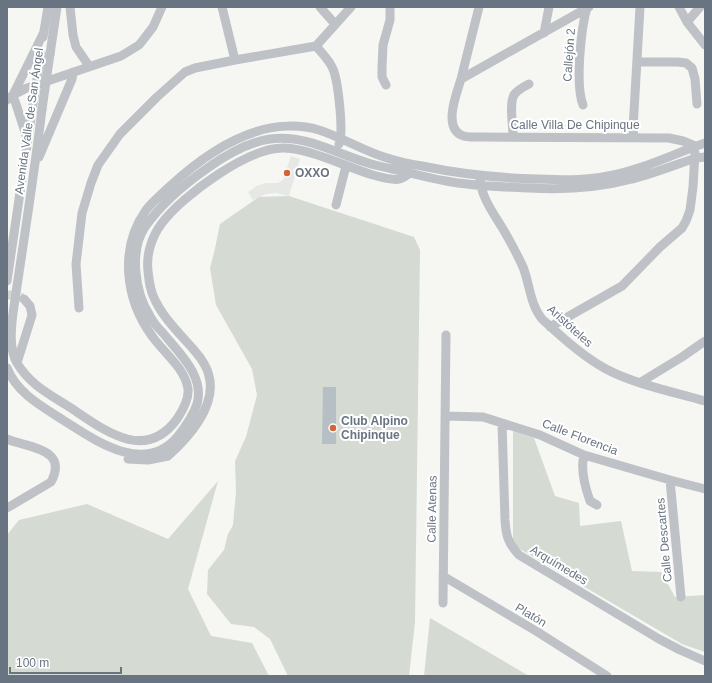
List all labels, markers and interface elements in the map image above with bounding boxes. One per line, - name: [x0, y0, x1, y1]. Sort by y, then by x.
- street label: Callejón 2: [560, 28, 578, 82]
- street label: Avenida Valle de San Ángel: [11, 47, 46, 195]
- street label: Calle Villa De Chipinque: [510, 118, 640, 132]
- place label: OXXO: [295, 166, 330, 180]
- marker: OXXO: [282, 168, 292, 178]
- street label: Aristóteles: [544, 302, 596, 350]
- place label: Club Alpino Chipinque: [341, 414, 408, 442]
- street label: Calle Florencia: [540, 416, 620, 458]
- marker: Club Alpino Chipinque: [328, 423, 338, 433]
- street label: Calle Atenas: [424, 475, 440, 543]
- street label: Calle Descartes: [653, 497, 675, 583]
- street label: Arquímedes: [528, 542, 590, 588]
- street label: Platón: [513, 600, 549, 630]
- scale bar: [10, 649, 121, 675]
- text: 100 m: [16, 656, 49, 670]

